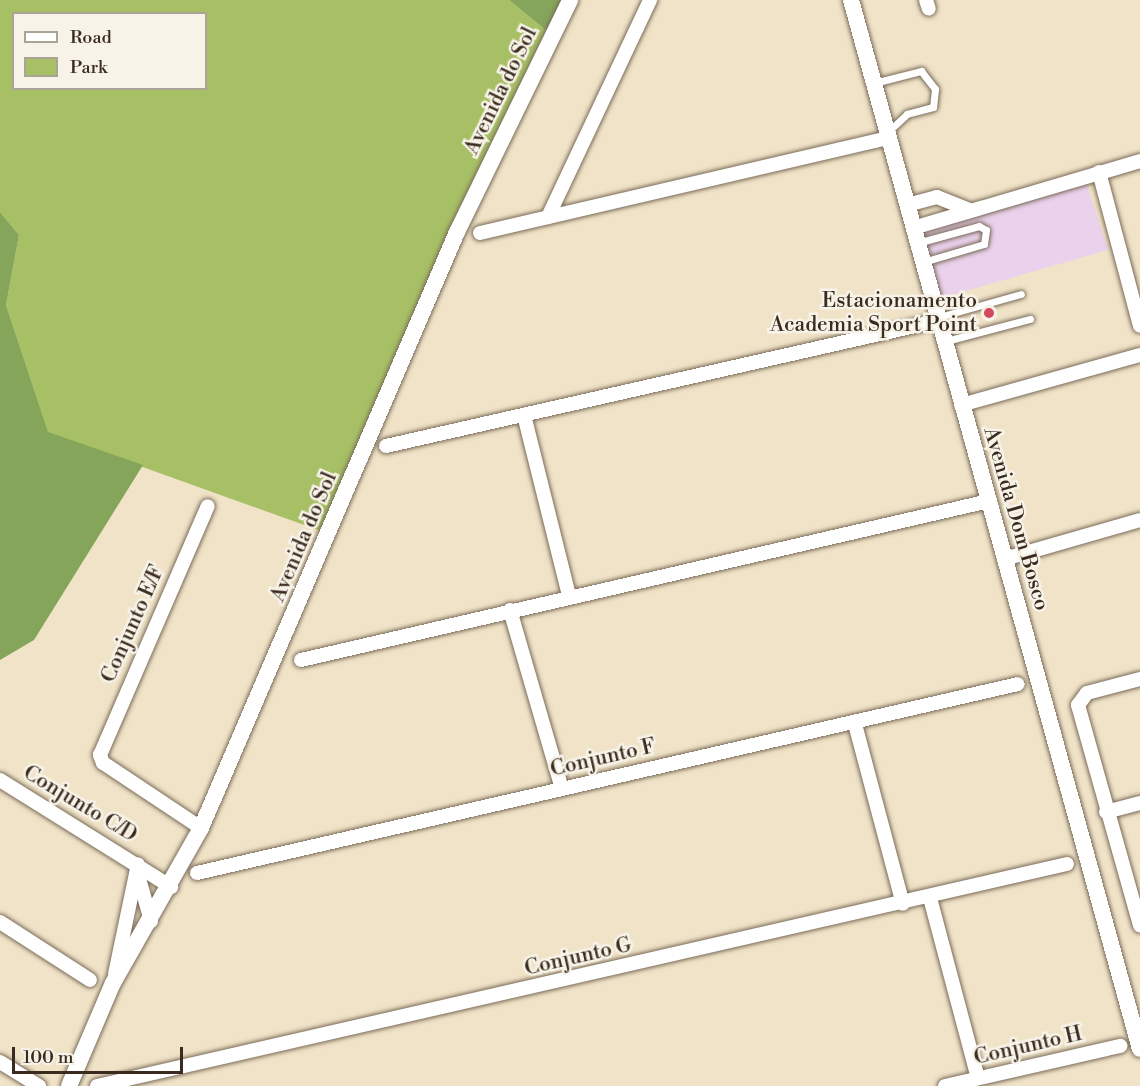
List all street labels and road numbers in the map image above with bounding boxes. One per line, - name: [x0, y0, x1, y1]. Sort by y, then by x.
- street label: Avenida do Sol: [459, 23, 543, 159]
- street label: Avenida Dom Bosco: [978, 424, 1054, 614]
- street label: Avenida do Sol: [265, 468, 343, 606]
- street label: Conjunto E/F: [96, 561, 170, 687]
- street label: Conjunto F: [548, 734, 658, 782]
- street label: Conjunto C/D: [19, 760, 141, 848]
- street label: Conjunto G: [522, 932, 634, 982]
- street label: Conjunto H: [971, 1021, 1085, 1071]

